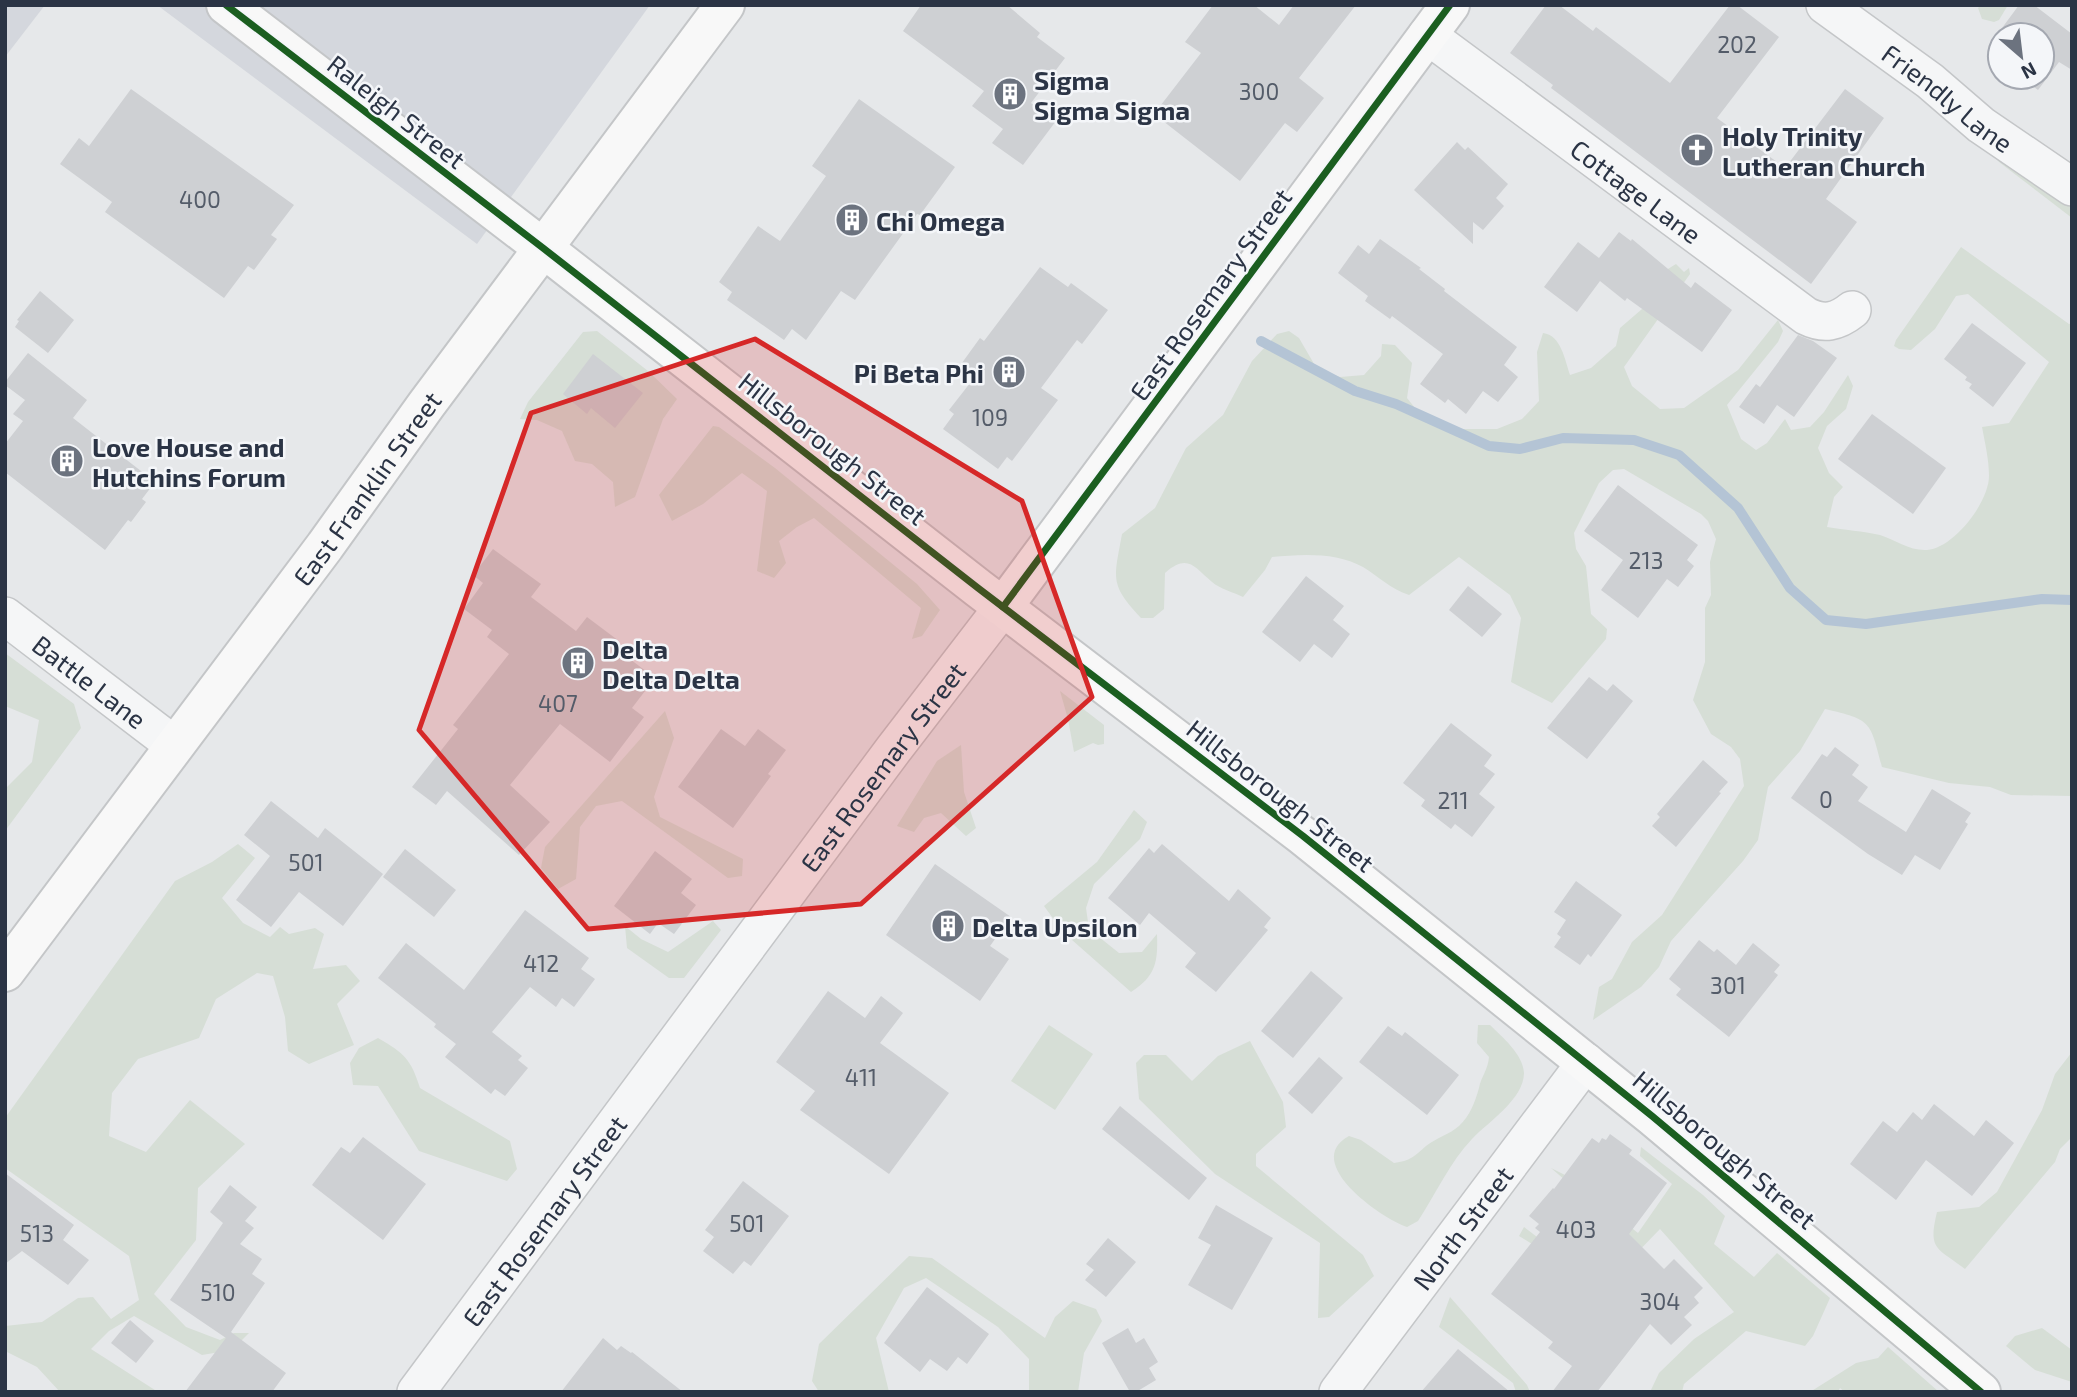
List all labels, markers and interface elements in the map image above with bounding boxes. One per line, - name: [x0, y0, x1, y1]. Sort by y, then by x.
- north arrow: [1986, 21, 2056, 91]
- house number: 202: [1717, 30, 1757, 58]
- street label: Friendly Lane: [1877, 37, 2019, 158]
- street label: Raleigh Street: [322, 48, 472, 174]
- text: N: [2018, 58, 2041, 85]
- place label: Sigma Sigma Sigma: [1034, 64, 1190, 125]
- building icon: Sigma Sigma Sigma: [991, 75, 1029, 113]
- house number: 300: [1239, 77, 1279, 105]
- place label: Holy Trinity Lutheran Church: [1722, 120, 1925, 181]
- church icon: Holy Trinity Lutheran Church: [1678, 131, 1716, 169]
- street label: Cottage Lane: [1565, 132, 1708, 249]
- street label: East Rosemary Street: [1123, 182, 1297, 406]
- house number: 400: [179, 185, 221, 213]
- building icon: Chi Omega: [833, 201, 871, 239]
- place label: Chi Omega: [876, 205, 1005, 236]
- building icon: Pi Beta Phi: [990, 353, 1028, 391]
- place label: Pi Beta Phi: [854, 357, 984, 388]
- street label: Hillsborough Street: [733, 365, 933, 531]
- street label: East Franklin Street: [286, 385, 447, 591]
- house number: 109: [972, 403, 1008, 431]
- place label: Love House and Hutchins Forum: [92, 431, 286, 492]
- building icon: Love House and Hutchins Forum: [48, 442, 86, 480]
- house number: 213: [1629, 546, 1663, 574]
- street label: Battle Lane: [27, 628, 153, 734]
- place label: Delta Delta Delta: [602, 633, 740, 694]
- building icon: Delta Delta Delta: [559, 644, 597, 682]
- street label: East Rosemary Street: [793, 655, 971, 877]
- house number: 407: [538, 689, 578, 717]
- street label: Hillsborough Street: [1181, 712, 1381, 878]
- house number: 0: [1819, 785, 1833, 813]
- house number: 211: [1437, 786, 1469, 814]
- house number: 501: [288, 848, 324, 876]
- building icon: Delta Upsilon: [929, 907, 967, 945]
- place label: Delta Upsilon: [972, 911, 1138, 942]
- house number: 412: [523, 949, 559, 977]
- house number: 301: [1710, 971, 1746, 999]
- house number: 411: [845, 1063, 877, 1091]
- street label: Hillsborough Street: [1627, 1063, 1823, 1235]
- street label: East Rosemary Street: [455, 1109, 632, 1332]
- street label: North Street: [1405, 1159, 1518, 1295]
- house number: 501: [729, 1209, 765, 1237]
- house number: 403: [1556, 1215, 1596, 1243]
- house number: 513: [20, 1219, 54, 1247]
- house number: 510: [200, 1278, 236, 1306]
- house number: 304: [1640, 1287, 1680, 1315]

